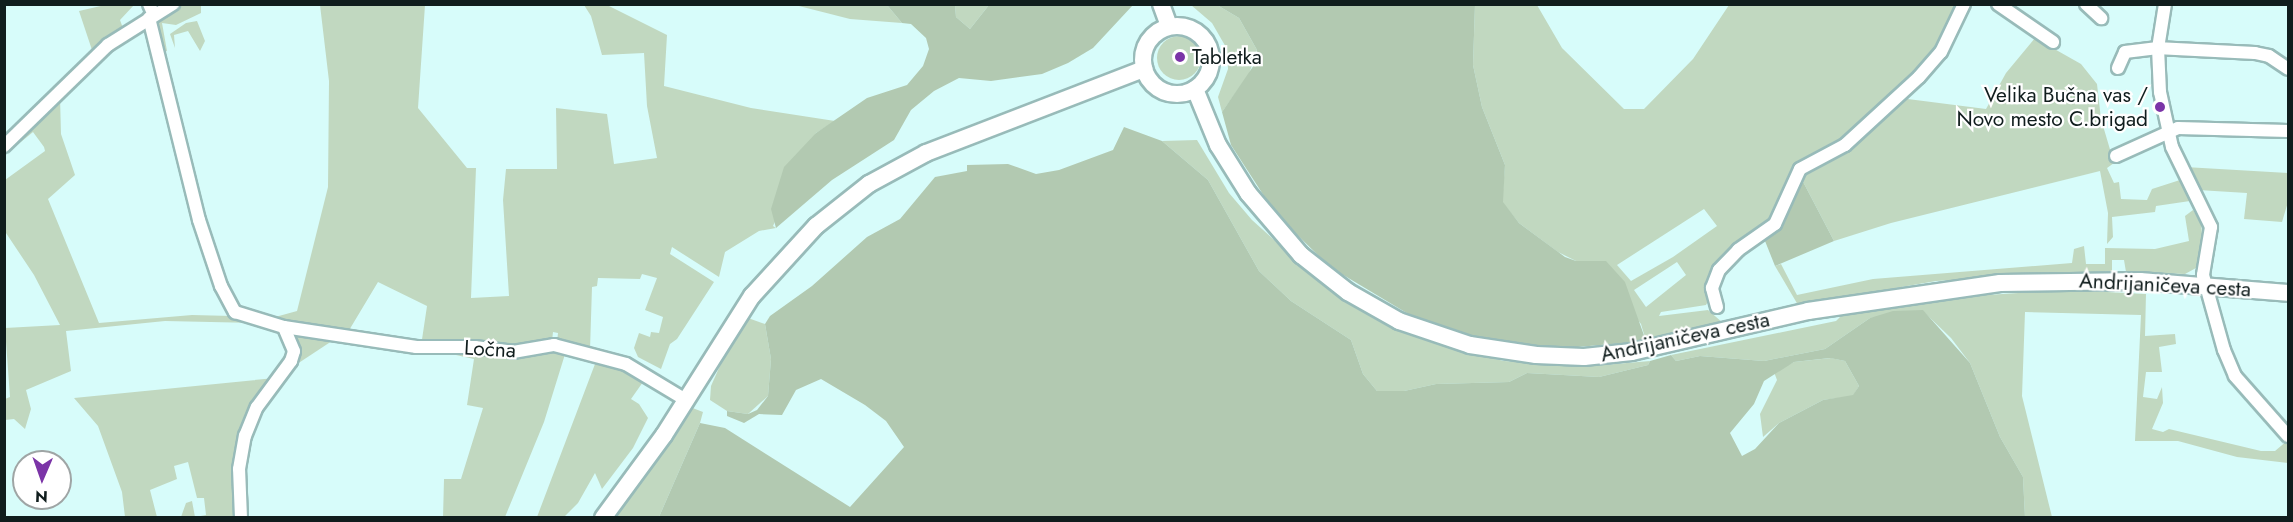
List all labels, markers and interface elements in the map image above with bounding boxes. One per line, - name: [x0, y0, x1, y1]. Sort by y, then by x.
- place label: Tabletka: [1192, 44, 1262, 70]
- marker: Tabletka: [1173, 50, 1187, 64]
- place label: Velika Bučna vas / Novo mesto C.brigad: [1956, 82, 2148, 132]
- marker: Velika Bučna vas / Novo mesto C.brigad: [2153, 100, 2167, 114]
- street label: Andrijaničeva cesta: [2078, 268, 2252, 302]
- street label: Andrijaničeva cesta: [1598, 307, 1772, 367]
- street label: Ločna: [463, 335, 517, 363]
- north arrow: [12, 450, 72, 510]
- text: N: [35, 485, 48, 508]

